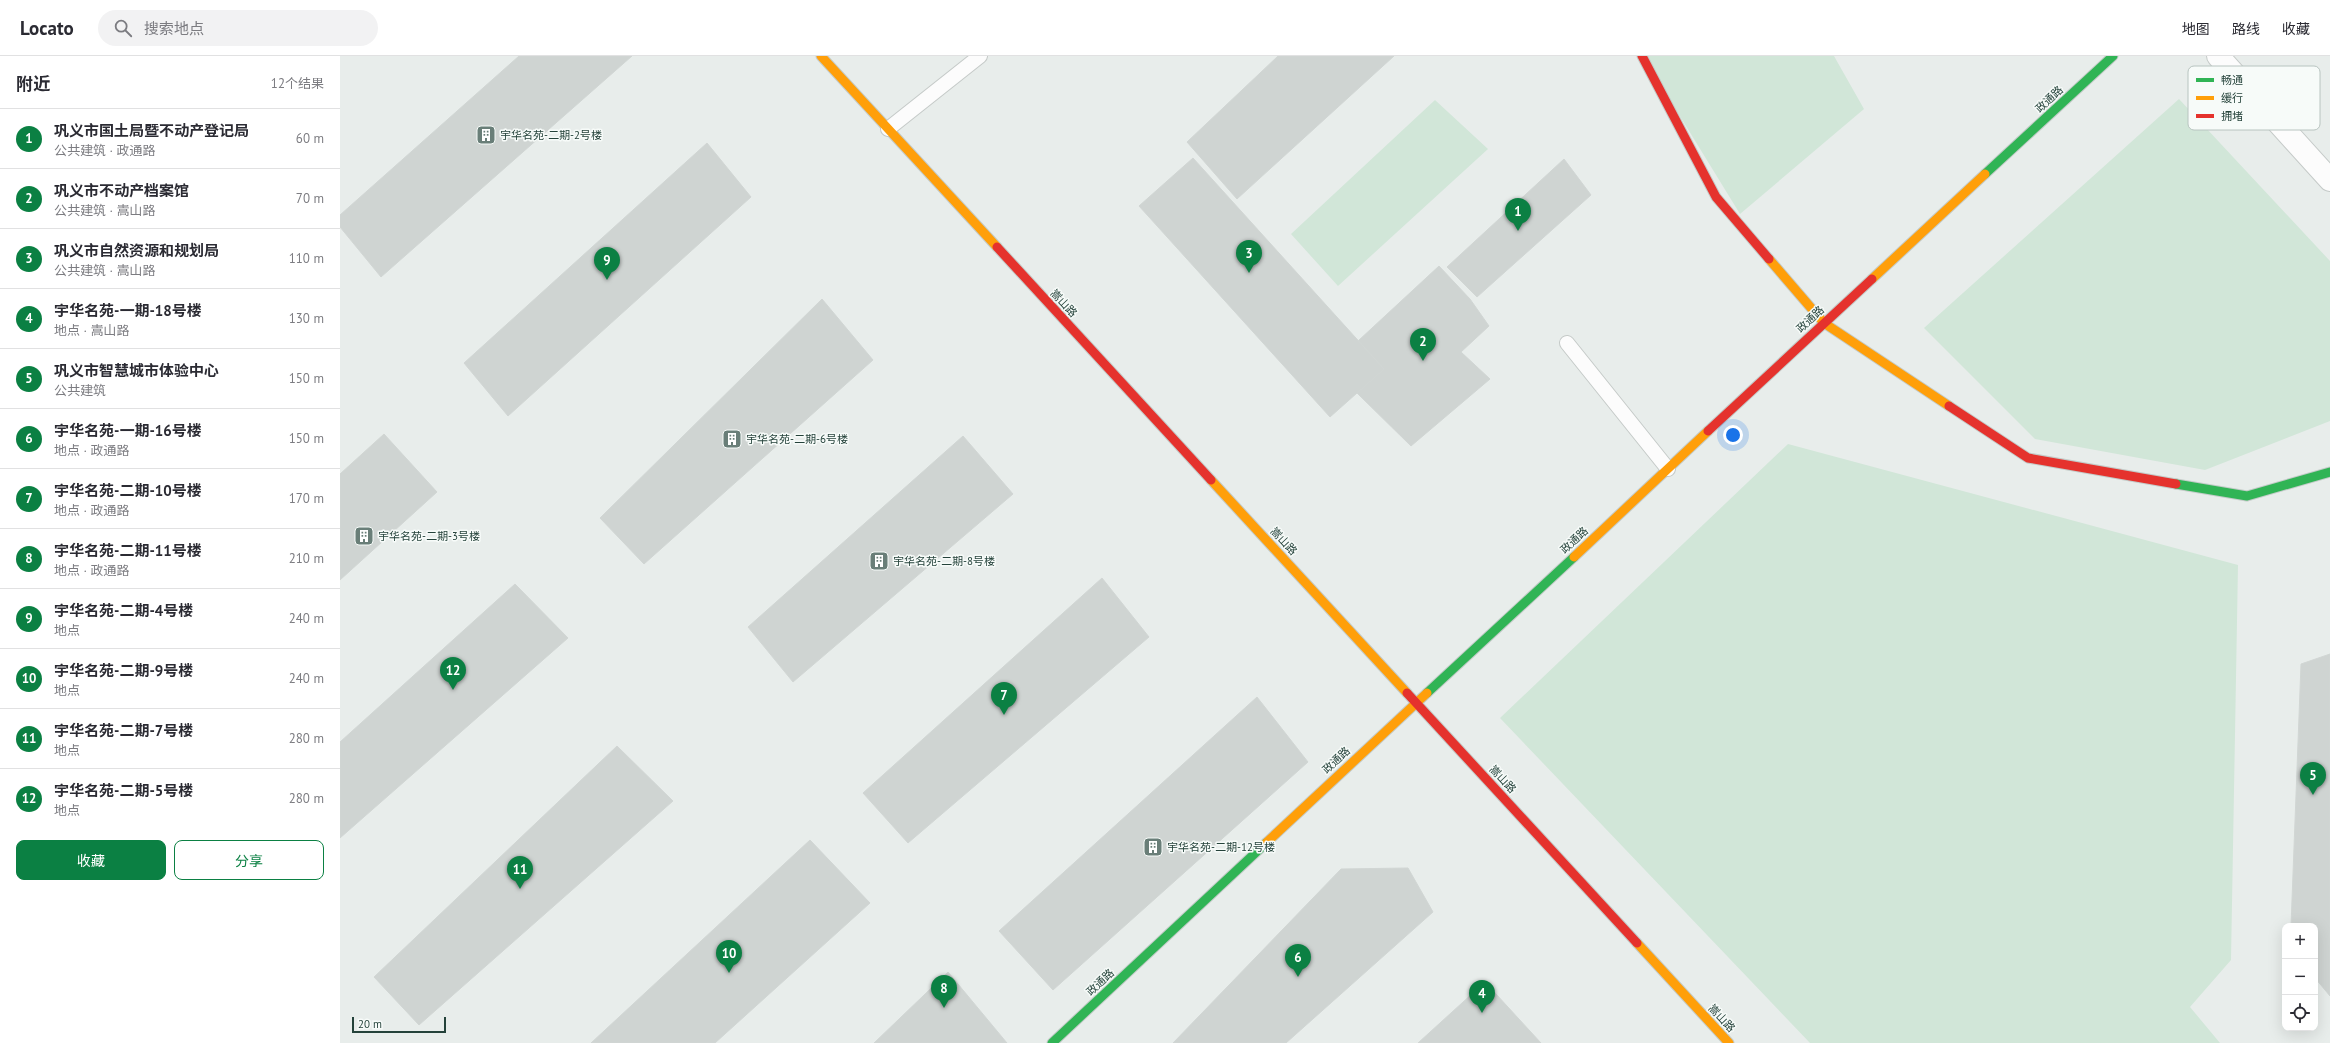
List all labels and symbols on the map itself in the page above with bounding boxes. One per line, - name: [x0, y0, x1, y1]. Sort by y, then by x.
- legend: [2188, 66, 2320, 130]
- text: 畅通: [2221, 73, 2243, 87]
- street label: 政通路: [2032, 83, 2066, 115]
- text: 缓行: [2221, 91, 2243, 105]
- text: 拥堵: [2221, 109, 2243, 123]
- building icon: 宇华名苑-二期-2号楼: [475, 124, 497, 146]
- place label: 宇华名苑-二期-2号楼: [500, 128, 602, 142]
- pin: 1: [1505, 198, 1531, 231]
- pin: 3: [1236, 240, 1262, 273]
- pin: 9: [594, 247, 620, 280]
- street label: 嵩山路: [1048, 286, 1080, 320]
- street label: 政通路: [1793, 303, 1827, 335]
- pin: 2: [1410, 328, 1436, 361]
- your location: [1723, 425, 1743, 445]
- building icon: 宇华名苑-二期-6号楼: [721, 428, 743, 450]
- place label: 宇华名苑-二期-6号楼: [746, 432, 848, 446]
- street label: 嵩山路: [1268, 524, 1300, 558]
- street label: 政通路: [1557, 524, 1591, 556]
- building icon: 宇华名苑-二期-3号楼: [353, 525, 375, 547]
- place label: 宇华名苑-二期-3号楼: [378, 529, 480, 543]
- building icon: 宇华名苑-二期-8号楼: [868, 550, 890, 572]
- place label: 宇华名苑-二期-8号楼: [893, 554, 995, 568]
- pin: 12: [440, 657, 466, 690]
- pin: 7: [991, 682, 1017, 715]
- street label: 政通路: [1319, 744, 1353, 776]
- street label: 嵩山路: [1487, 762, 1519, 796]
- pin: 5: [2300, 762, 2326, 795]
- building icon: 宇华名苑-二期-12号楼: [1142, 836, 1164, 858]
- place label: 宇华名苑-二期-12号楼: [1167, 840, 1275, 854]
- pin: 11: [507, 856, 533, 889]
- pin: 10: [716, 940, 742, 973]
- pin: 6: [1285, 944, 1311, 977]
- street label: 政通路: [1083, 966, 1117, 998]
- pin: 8: [931, 975, 957, 1008]
- pin: 4: [1469, 980, 1495, 1013]
- street label: 嵩山路: [1706, 1001, 1738, 1035]
- scale bar: [352, 1015, 446, 1034]

